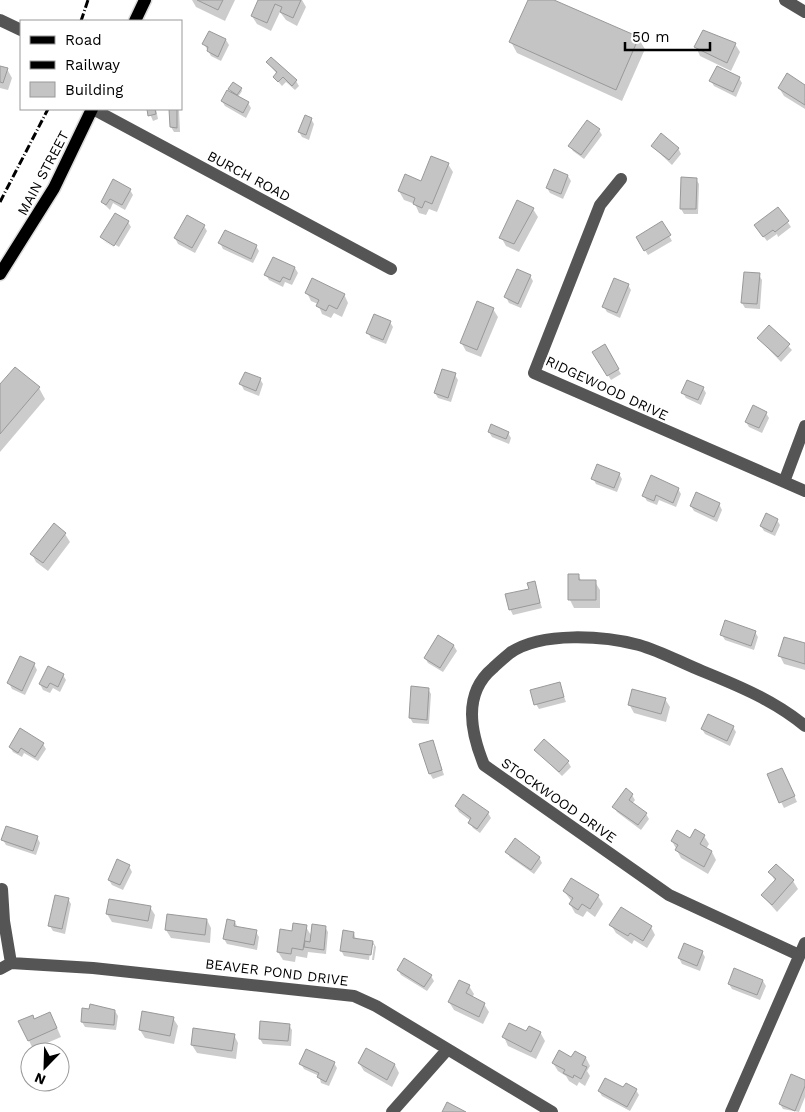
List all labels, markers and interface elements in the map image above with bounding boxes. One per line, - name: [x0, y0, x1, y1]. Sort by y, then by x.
- legend: [20, 20, 182, 110]
- scale bar: [625, 20, 710, 52]
- text: 50 m: [632, 28, 669, 46]
- text: Road: [65, 31, 102, 49]
- text: Railway: [65, 56, 120, 74]
- text: Building: [65, 81, 123, 99]
- street label: MAIN STREET: [14, 128, 72, 218]
- street label: BURCH ROAD: [205, 147, 293, 205]
- street label: RIDGEWOOD DRIVE: [543, 353, 671, 423]
- street label: STOCKWOOD DRIVE: [498, 754, 620, 846]
- street label: BEAVER POND DRIVE: [204, 955, 350, 989]
- north arrow: [20, 1042, 70, 1092]
- text: N: [32, 1070, 48, 1088]

